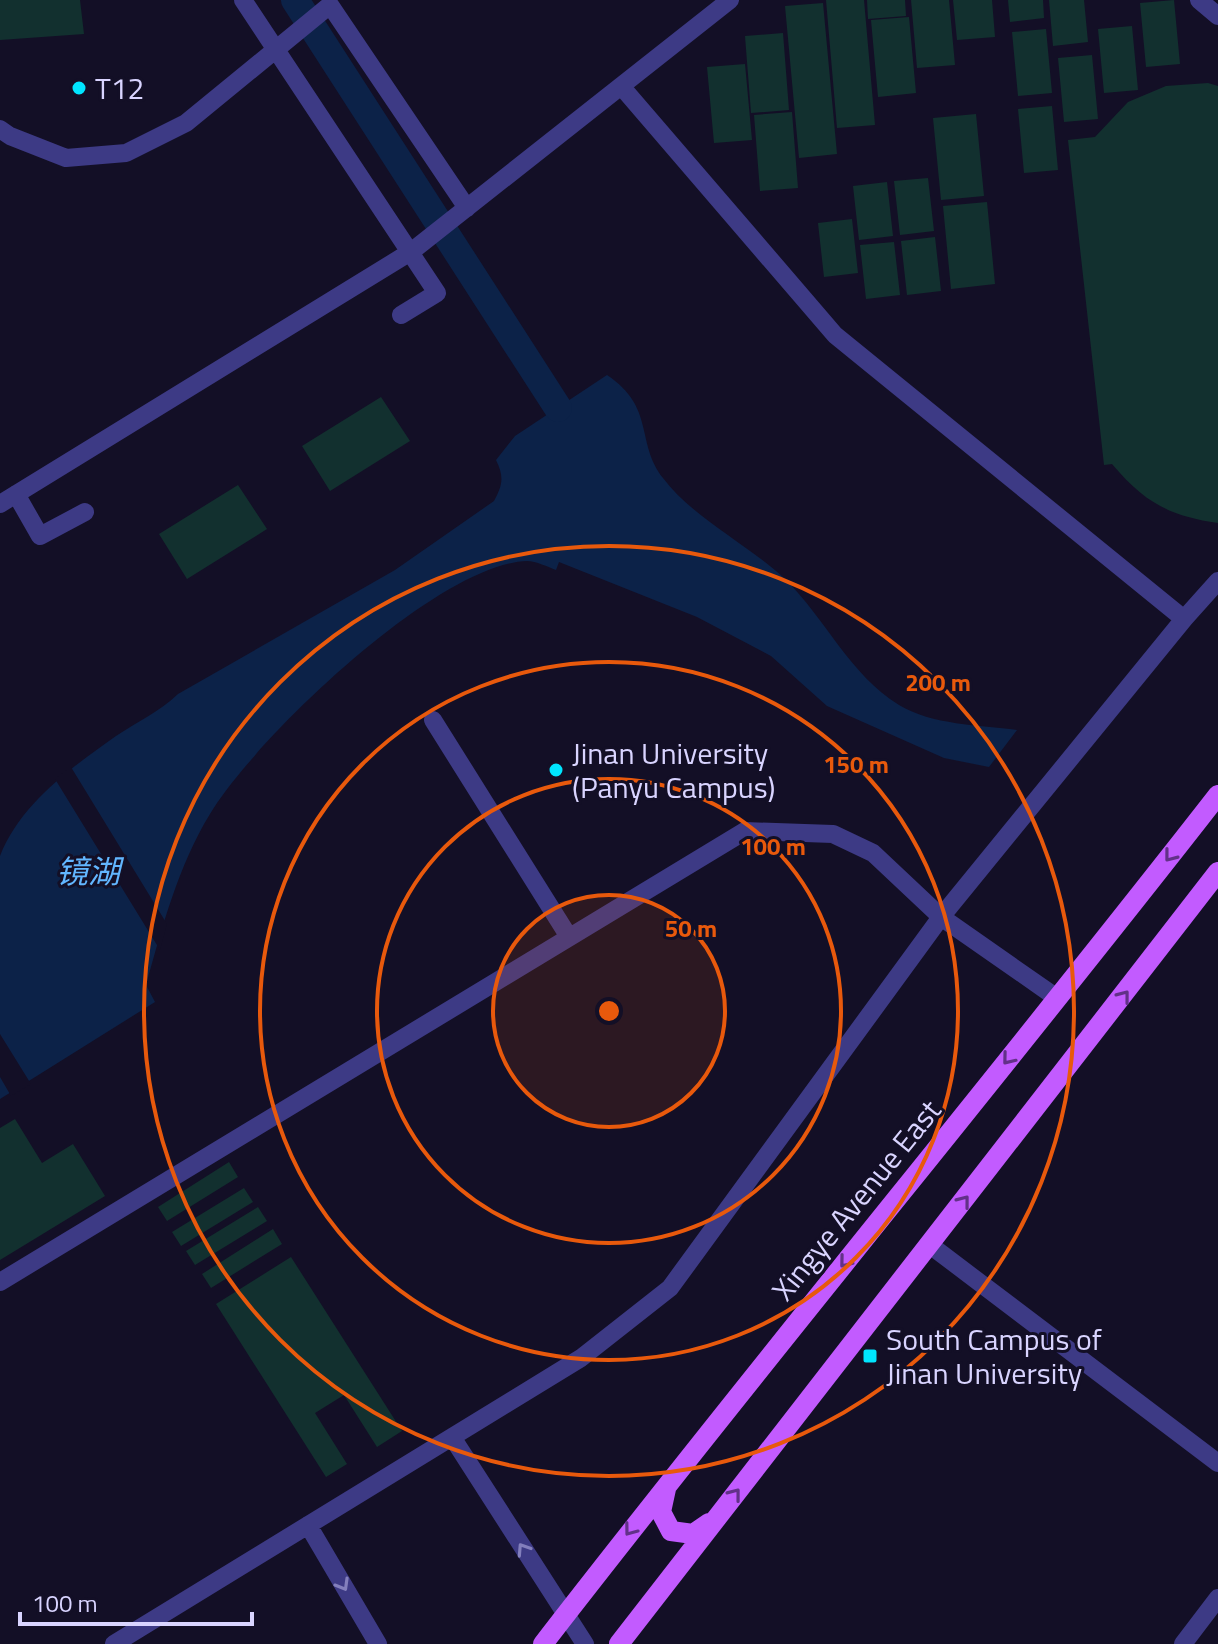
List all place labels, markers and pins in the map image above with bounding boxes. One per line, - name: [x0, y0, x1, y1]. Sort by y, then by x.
- place label: T12: [95, 65, 144, 111]
- marker: T12: [70, 79, 88, 97]
- place label: Jinan University (Panyu Campus): [572, 730, 775, 810]
- marker: Jinan University (Panyu Campus): [547, 761, 565, 779]
- centre of rings: [595, 997, 623, 1025]
- place label: South Campus of Jinan University: [886, 1316, 1102, 1396]
- marker: South Campus of Jinan University: [861, 1347, 879, 1365]

